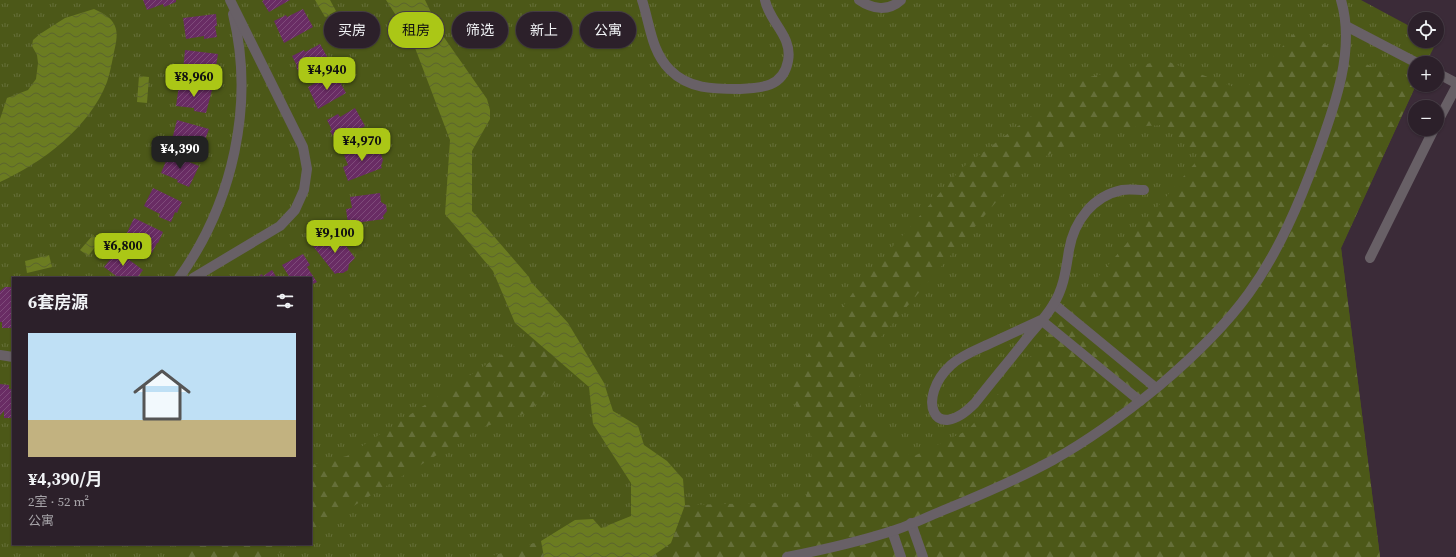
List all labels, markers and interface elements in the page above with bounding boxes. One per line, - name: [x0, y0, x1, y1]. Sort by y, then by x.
- chip: 买房: [324, 12, 380, 48]
- chip: 租房: [388, 12, 444, 48]
- chip: 筛选: [452, 12, 508, 48]
- chip: 新上: [516, 12, 572, 48]
- chip: 公寓: [580, 12, 636, 48]
- map controls: [1408, 12, 1444, 136]
- button: locate: [1408, 12, 1444, 48]
- button: +: [1408, 56, 1444, 92]
- pin: ¥4,940: [294, 57, 360, 91]
- text: ¥4,940: [307, 61, 347, 78]
- pin: ¥8,960: [161, 64, 227, 98]
- text: ¥8,960: [174, 68, 214, 85]
- button: −: [1408, 100, 1444, 136]
- pin: ¥4,970: [329, 128, 395, 162]
- text: ¥4,970: [342, 132, 382, 149]
- pin: ¥4,390: [147, 136, 213, 170]
- text: ¥4,390: [160, 140, 200, 157]
- pin: ¥9,100: [302, 220, 368, 254]
- text: ¥9,100: [315, 224, 355, 241]
- pin: ¥6,800: [90, 233, 156, 267]
- text: ¥6,800: [103, 237, 143, 254]
- text: 6套房源: [28, 290, 88, 314]
- icon: filters: [274, 290, 296, 312]
- icon: home: [126, 359, 198, 431]
- text: ¥4,390/月: [28, 467, 103, 491]
- text: 2室 · 52 m²: [28, 493, 89, 510]
- text: 公寓: [28, 512, 54, 529]

